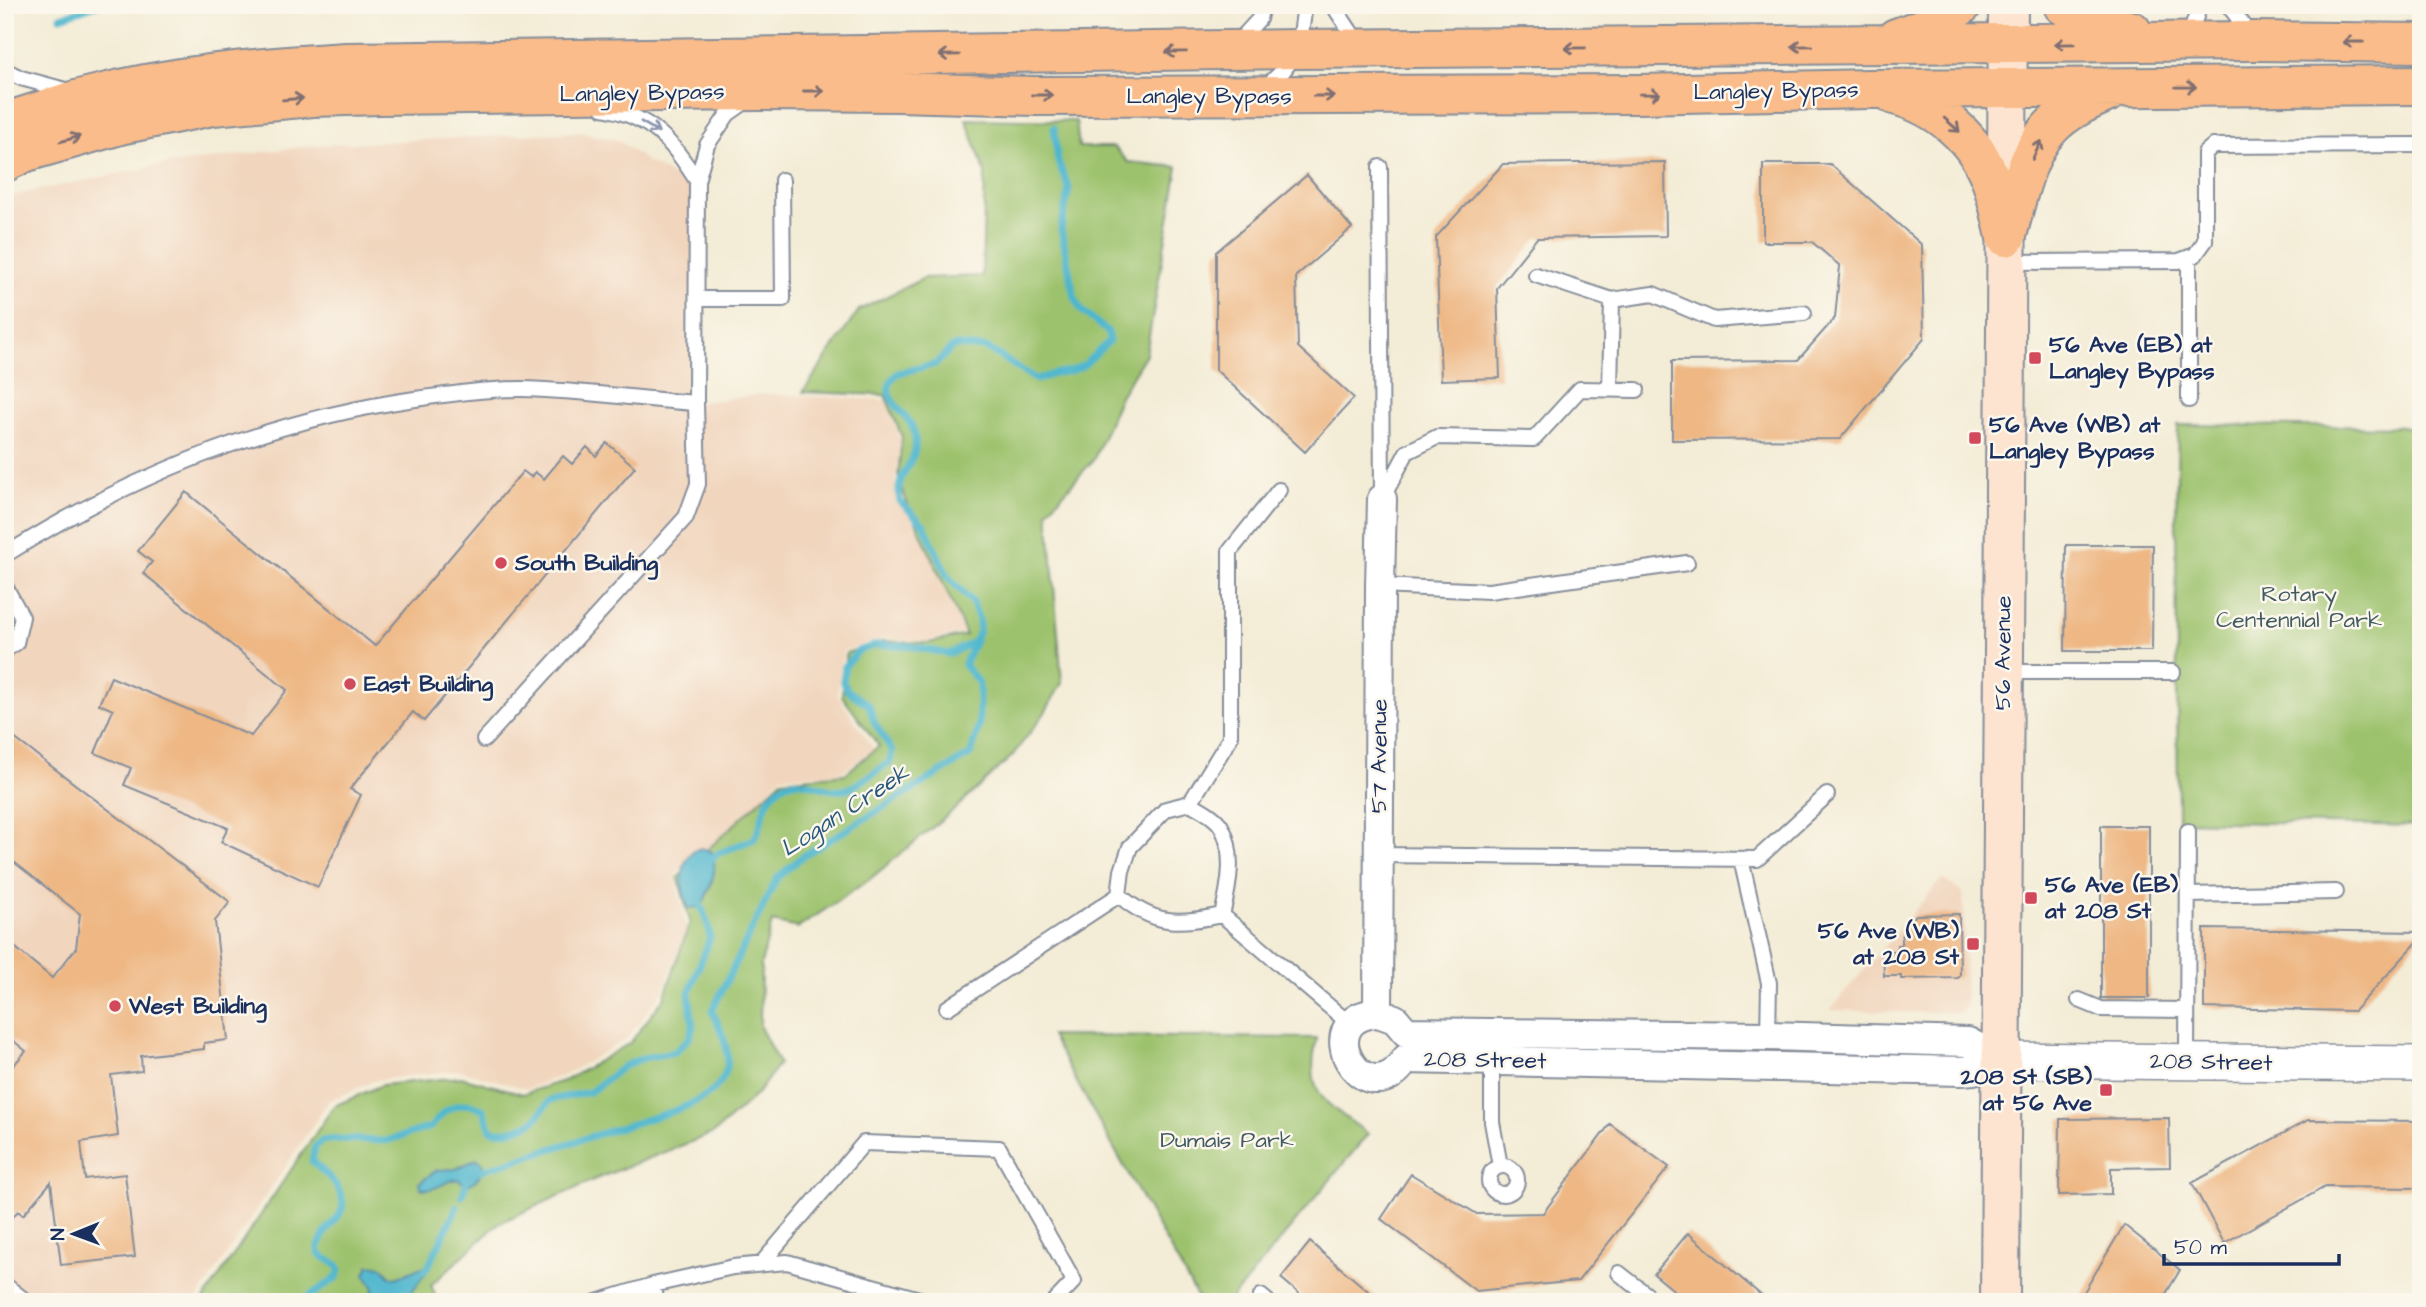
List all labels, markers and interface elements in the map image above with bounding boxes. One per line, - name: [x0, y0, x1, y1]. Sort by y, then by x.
- one-way arrow: [2341, 35, 2364, 49]
- one-way arrow: [2054, 37, 2077, 51]
- one-way arrow: [1791, 39, 1814, 53]
- one-way arrow: [1564, 41, 1587, 55]
- one-way arrow: [1165, 45, 1188, 59]
- one-way arrow: [937, 48, 960, 62]
- street label: Langley Bypass: [1693, 74, 1859, 109]
- street label: Langley Bypass: [559, 76, 725, 111]
- street label: Langley Bypass: [1126, 80, 1292, 113]
- one-way arrow: [2175, 81, 2198, 94]
- one-way arrow: [803, 84, 826, 98]
- one-way arrow: [1638, 87, 1661, 101]
- one-way arrow: [1030, 89, 1053, 102]
- one-way arrow: [1312, 89, 1335, 102]
- one-way arrow: [281, 92, 304, 105]
- one-way arrow: [1943, 117, 1961, 133]
- one-way arrow: [640, 120, 660, 134]
- one-way arrow: [58, 132, 80, 145]
- one-way arrow: [2030, 140, 2044, 161]
- place label: 56 Ave (EB) at Langley Bypass: [2049, 329, 2215, 389]
- marker: 56 Ave (EB) at Langley Bypass: [2027, 350, 2043, 366]
- place label: 56 Ave (WB) at Langley Bypass: [1989, 409, 2161, 469]
- marker: 56 Ave (WB) at Langley Bypass: [1967, 430, 1983, 446]
- place label: South Building: [514, 547, 658, 580]
- marker: South Building: [493, 555, 509, 571]
- park label: Rotary Centennial Park: [2216, 578, 2382, 636]
- street label: 56 Avenue: [1987, 596, 2019, 710]
- place label: East Building: [364, 668, 493, 701]
- marker: East Building: [342, 676, 358, 692]
- street label: 57 Avenue: [1363, 699, 1395, 813]
- water label: Logan Creek: [774, 756, 918, 866]
- place label: 56 Ave (EB) at 208 St: [2044, 869, 2178, 927]
- marker: 56 Ave (EB) at 208 St: [2023, 890, 2039, 906]
- place label: 56 Ave (WB) at 208 St: [1818, 915, 1960, 973]
- marker: 56 Ave (WB) at 208 St: [1965, 936, 1981, 952]
- place label: West Building: [128, 990, 267, 1023]
- marker: West Building: [107, 998, 123, 1014]
- street label: 208 Street: [1423, 1043, 1547, 1077]
- street label: 208 Street: [2149, 1045, 2273, 1079]
- place label: 208 St (SB) at 56 Ave: [1960, 1061, 2093, 1119]
- marker: 208 St (SB) at 56 Ave: [2098, 1082, 2114, 1098]
- park label: Dumais Park: [1160, 1124, 1294, 1156]
- north arrow: [38, 1198, 108, 1268]
- scale bar: [2164, 1223, 2338, 1267]
- text: N: [45, 1228, 72, 1240]
- text: 50 m: [2174, 1233, 2228, 1262]

